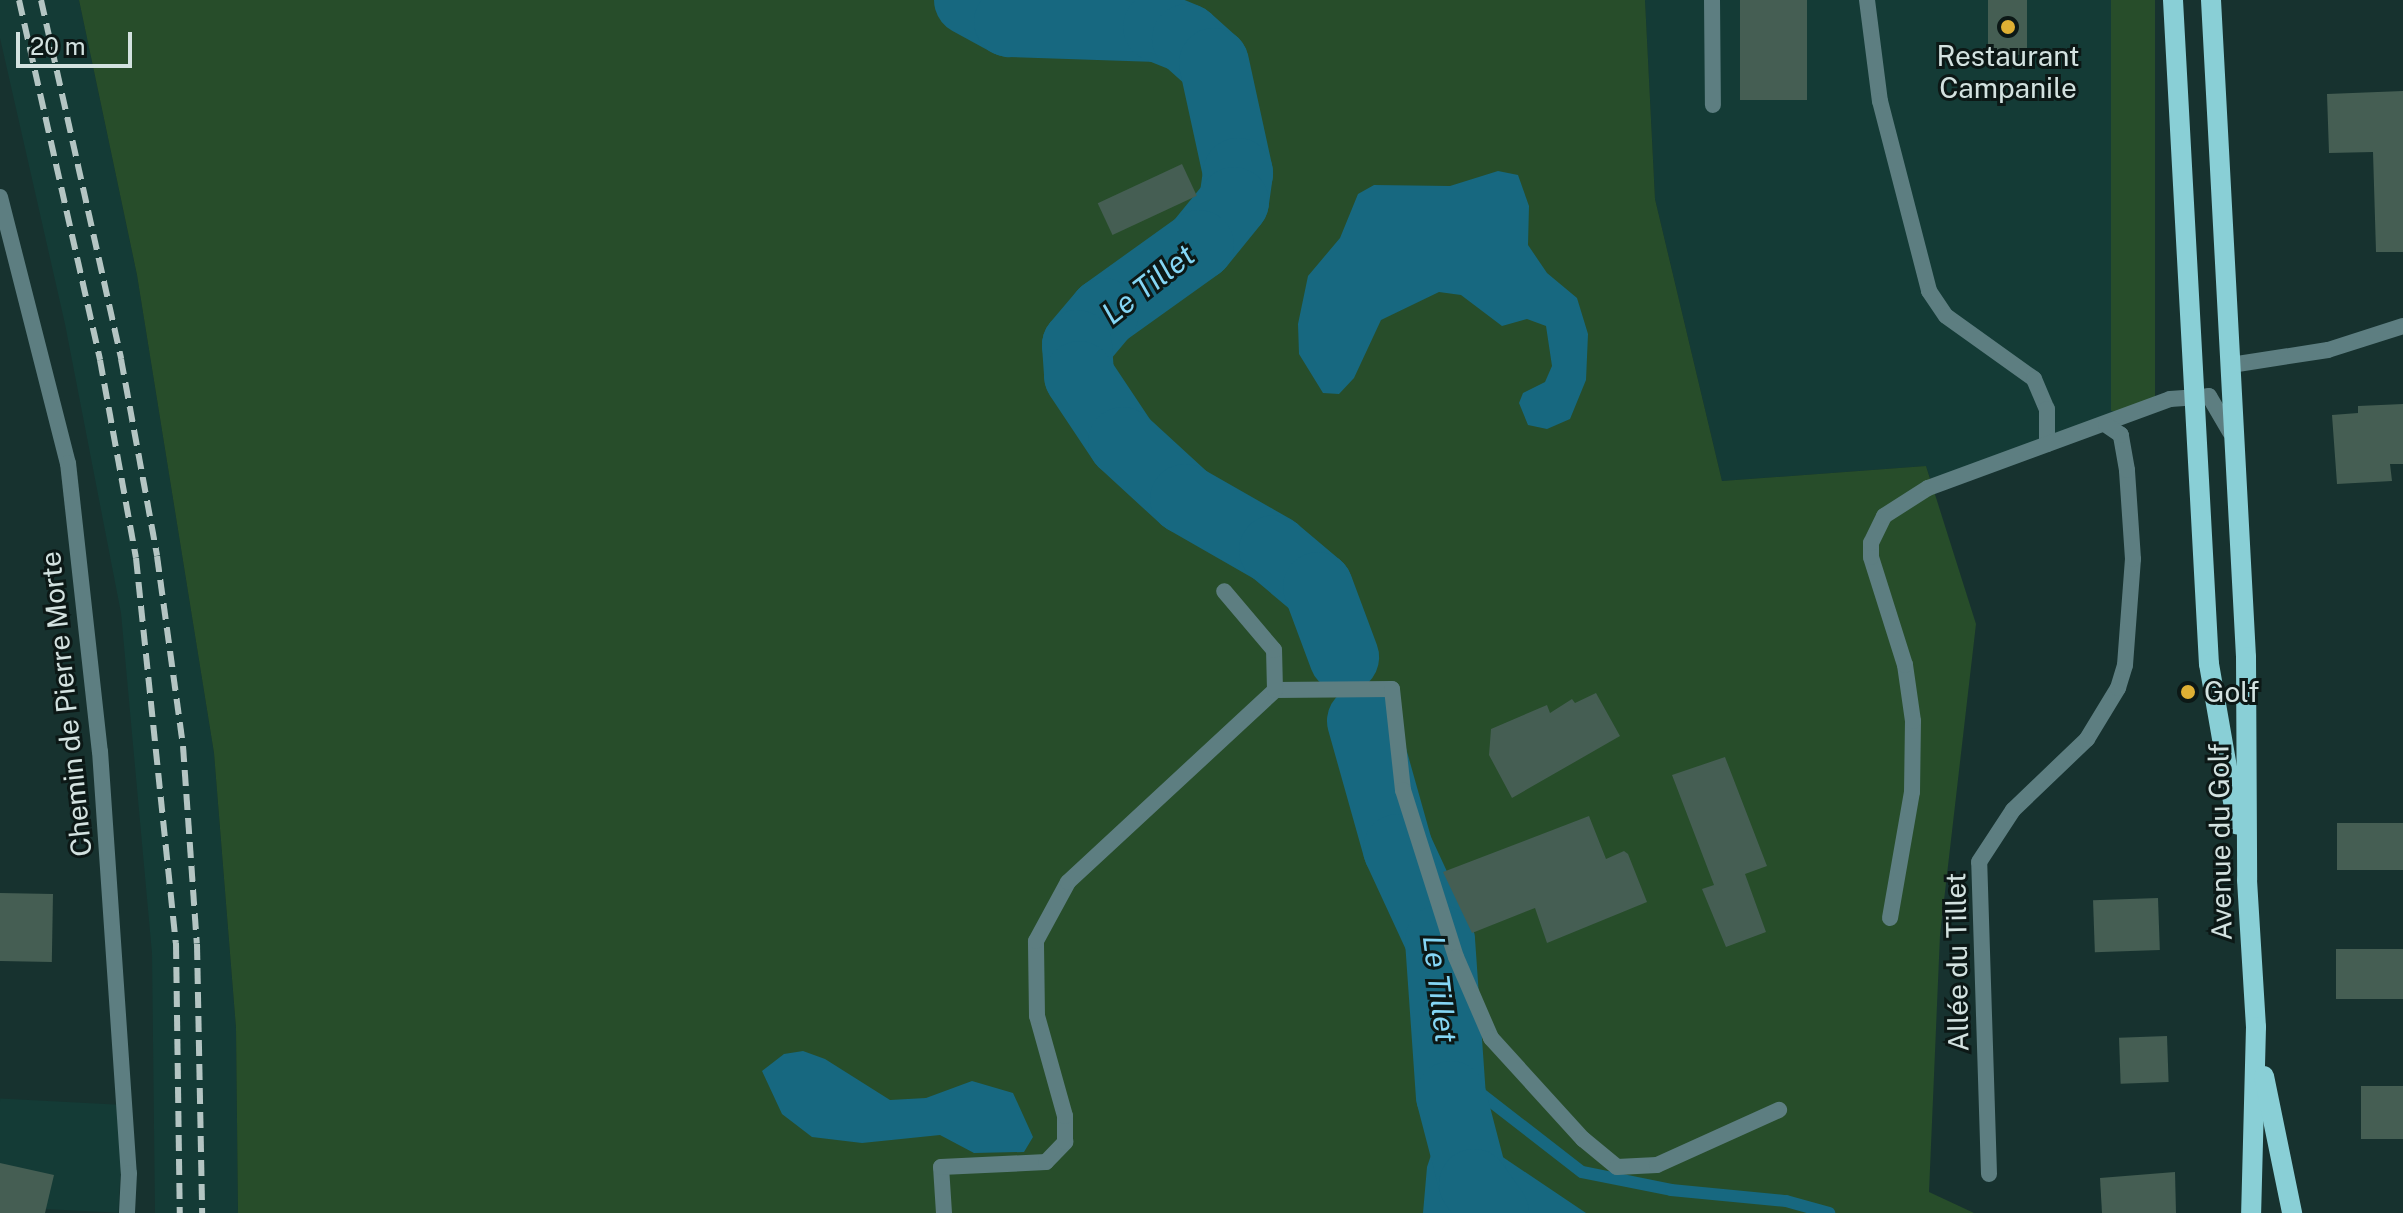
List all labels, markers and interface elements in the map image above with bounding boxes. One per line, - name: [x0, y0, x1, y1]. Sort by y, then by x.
- scale bar: [20, 16, 136, 66]
- marker: Restaurant Campanile: [1999, 18, 2017, 36]
- text: 20 m: [30, 32, 86, 60]
- place label: Restaurant Campanile: [1936, 39, 2080, 105]
- water label: Le Tillet: [1094, 237, 1202, 331]
- street label: Chemin de Pierre Morte: [33, 549, 99, 859]
- place label: Golf: [2204, 675, 2259, 709]
- marker: Golf: [2179, 683, 2197, 701]
- street label: Avenue du Golf: [2201, 743, 2239, 941]
- street label: Allée du Tillet: [1939, 872, 1975, 1052]
- water label: Le Tillet: [1416, 933, 1464, 1045]

